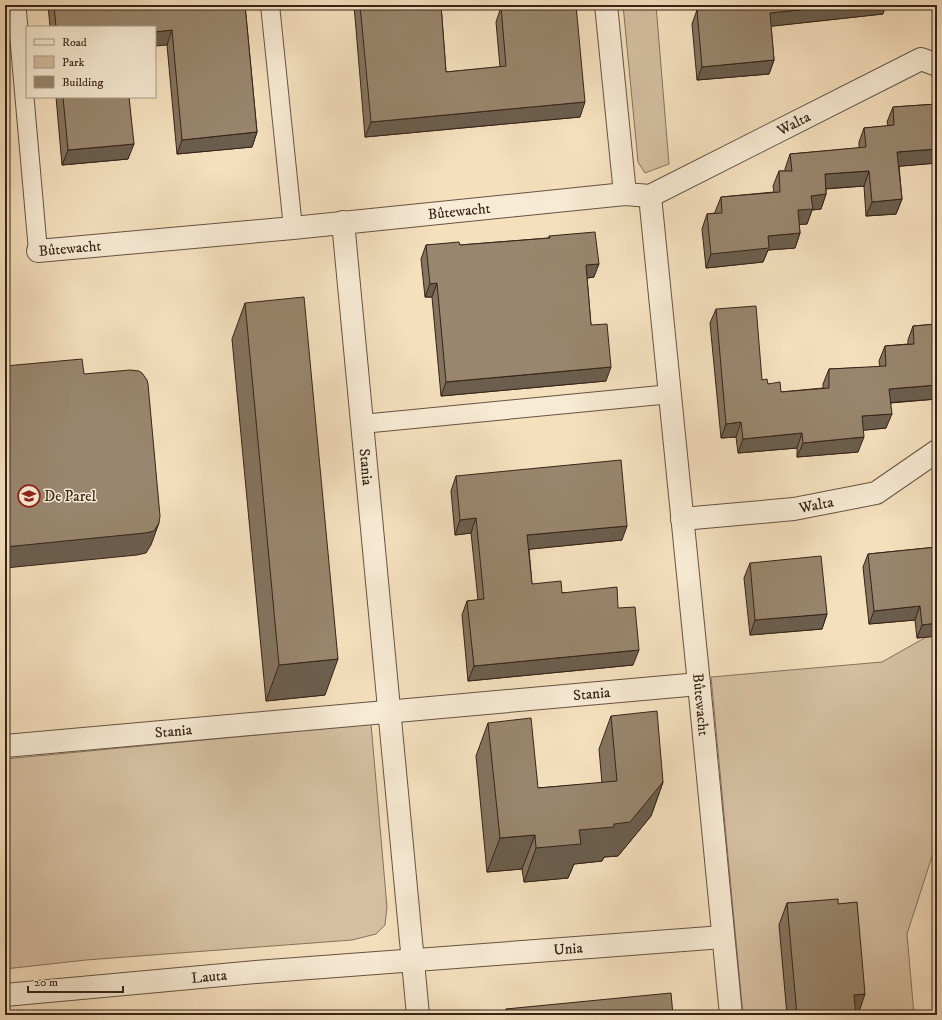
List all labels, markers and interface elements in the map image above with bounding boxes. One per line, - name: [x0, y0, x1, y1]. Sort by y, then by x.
- legend: [26, 26, 156, 98]
- text: Road: [62, 35, 87, 50]
- text: Park: [62, 55, 84, 70]
- text: Building: [62, 75, 103, 90]
- street label: Walta: [773, 107, 814, 141]
- street label: Bûtewacht: [427, 199, 492, 224]
- street label: Bûtewacht: [38, 236, 102, 261]
- street label: Stania: [354, 448, 377, 487]
- school or university icon: De Parel: [16, 483, 42, 509]
- place label: De Parel: [44, 487, 96, 506]
- street label: Walta: [796, 492, 836, 518]
- street label: Bûtewacht: [688, 672, 713, 737]
- street label: Stania: [572, 683, 612, 705]
- street label: Stania: [154, 720, 193, 743]
- street label: Unia: [553, 938, 584, 960]
- street label: Lauta: [191, 966, 228, 988]
- scale bar: [28, 968, 123, 994]
- text: 20 m: [34, 975, 58, 990]

